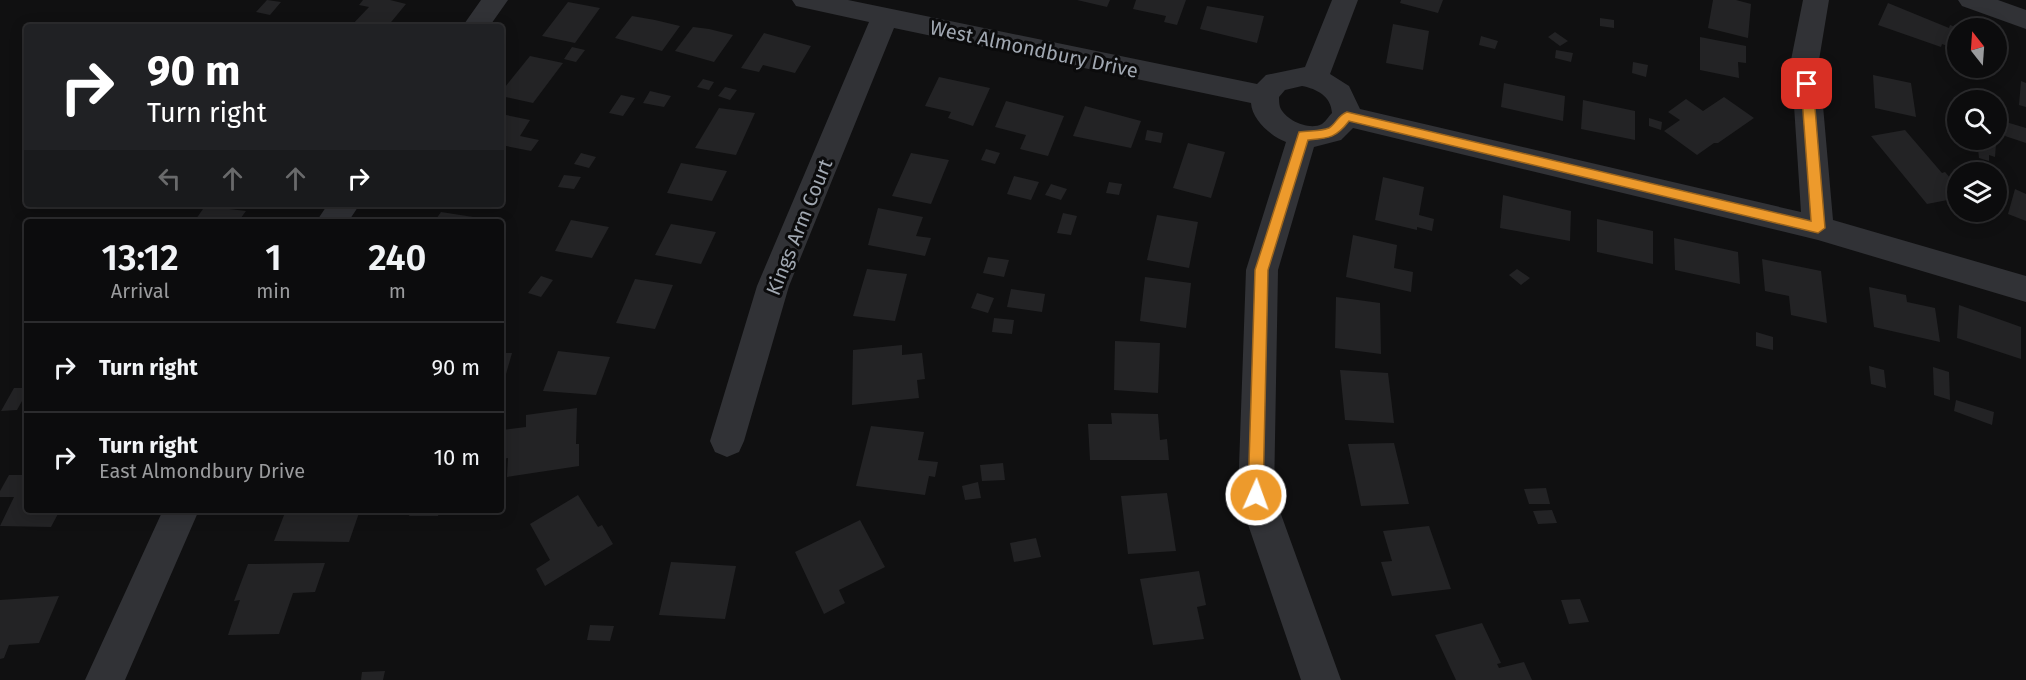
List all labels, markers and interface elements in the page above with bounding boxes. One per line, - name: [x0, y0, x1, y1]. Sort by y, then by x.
- street label: West Almondbury Drive: [928, 15, 1140, 83]
- north arrow: [1947, 18, 2007, 78]
- map controls: [1947, 18, 2007, 222]
- text: 90 m: [147, 46, 241, 96]
- icon: right: [48, 48, 126, 126]
- pin: [1781, 58, 1832, 109]
- icon: arrive: [1790, 67, 1823, 100]
- button: search: [1947, 90, 2007, 150]
- text: Turn right: [147, 97, 267, 129]
- street label: Kings Arm Court: [761, 155, 838, 299]
- icon: left: [153, 162, 186, 195]
- icon: ahead: [216, 162, 249, 195]
- icon: ahead: [279, 162, 312, 195]
- icon: right: [342, 162, 375, 195]
- button: layers: [1947, 162, 2007, 222]
- text: 13:12: [101, 236, 179, 280]
- text: 1: [265, 236, 282, 280]
- text: 240: [368, 236, 426, 280]
- text: Arrival: [111, 279, 169, 303]
- text: min: [256, 279, 291, 303]
- text: m: [389, 279, 406, 303]
- icon: right: [48, 351, 81, 384]
- text: Turn right: [99, 354, 198, 381]
- text: 90 m: [431, 354, 480, 381]
- text: Turn right: [99, 432, 198, 459]
- icon: right: [48, 441, 81, 474]
- text: 10 m: [434, 444, 480, 471]
- text: East Almondbury Drive: [99, 459, 305, 483]
- position arrow: [1224, 463, 1288, 527]

